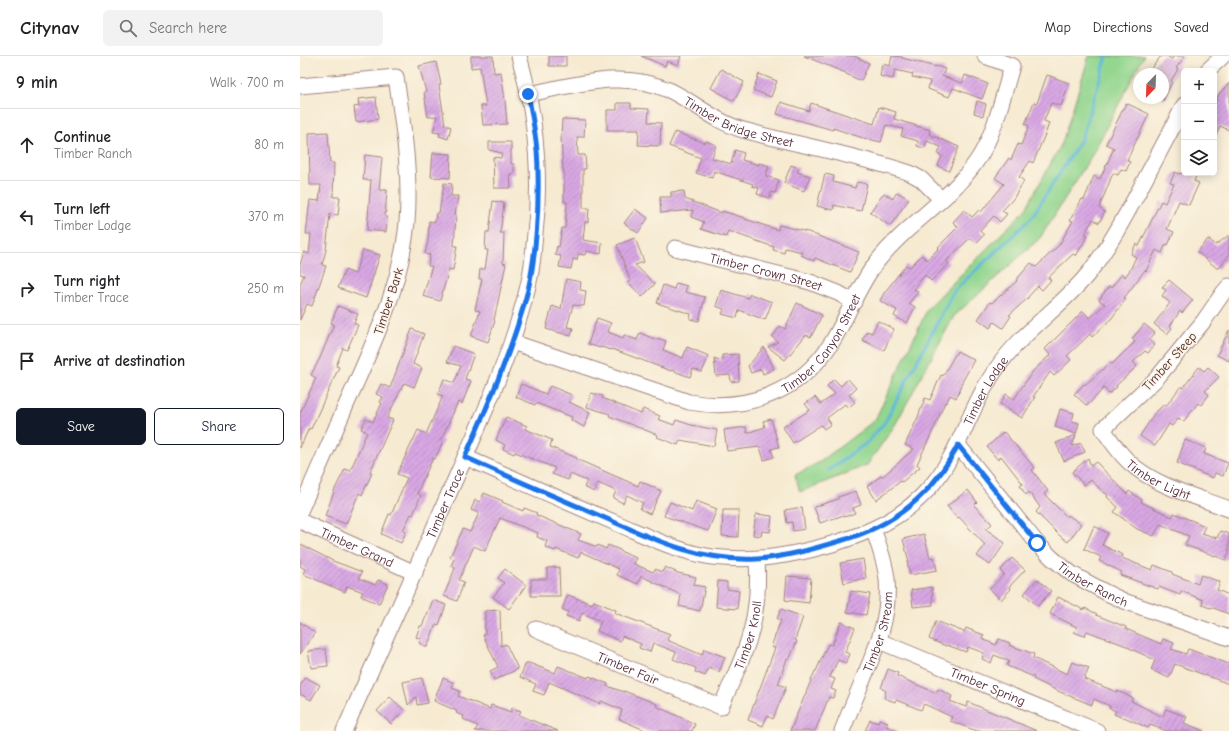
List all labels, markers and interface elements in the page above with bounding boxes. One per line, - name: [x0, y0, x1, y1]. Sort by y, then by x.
- search box: [103, 10, 383, 46]
- text: Citynav: [20, 17, 79, 39]
- icon: search: [117, 17, 139, 39]
- text: Search here: [149, 19, 227, 37]
- text: Map: [1044, 19, 1071, 36]
- text: Directions: [1093, 19, 1152, 36]
- text: Saved: [1174, 19, 1209, 36]
- north arrow: [1133, 68, 1169, 104]
- map controls: [1181, 68, 1217, 176]
- button: +: [1181, 68, 1217, 104]
- text: 9 min: [16, 73, 58, 92]
- text: Walk · 700 m: [210, 75, 284, 90]
- route end: [519, 85, 537, 103]
- street label: Timber Bridge Street: [681, 93, 796, 151]
- button: −: [1181, 104, 1217, 140]
- text: Continue: [54, 128, 111, 146]
- icon: ahead: [16, 134, 38, 156]
- text: 80 m: [254, 137, 284, 152]
- button: layers: [1181, 140, 1217, 176]
- text: Timber Ranch: [54, 146, 132, 161]
- text: Turn left: [54, 200, 110, 218]
- icon: left: [16, 206, 38, 228]
- text: 370 m: [248, 209, 284, 224]
- text: Timber Lodge: [54, 218, 131, 233]
- street label: Timber Crown Street: [708, 250, 825, 294]
- street label: Timber Bark: [371, 265, 407, 337]
- text: Turn right: [54, 272, 120, 290]
- icon: right: [16, 278, 38, 300]
- text: 250 m: [247, 281, 284, 296]
- text: Timber Trace: [54, 290, 129, 305]
- street label: Timber Canyon Street: [779, 291, 864, 396]
- street label: Timber Steep: [1139, 329, 1200, 394]
- icon: arrive: [16, 350, 38, 372]
- text: Arrive at destination: [54, 352, 185, 370]
- street label: Timber Lodge: [960, 353, 1011, 428]
- button: Save: [16, 408, 146, 445]
- button: Share: [154, 408, 284, 445]
- street label: Timber Light: [1123, 456, 1194, 503]
- street label: Timber Trace: [423, 466, 467, 541]
- street label: Timber Grand: [318, 524, 396, 570]
- route start: [1028, 534, 1046, 552]
- street label: Timber Ranch: [1055, 559, 1130, 610]
- street label: Timber Stream: [860, 591, 896, 674]
- street label: Timber Knoll: [731, 600, 764, 672]
- street label: Timber Fair: [595, 649, 662, 688]
- street label: Timber Spring: [948, 664, 1028, 709]

